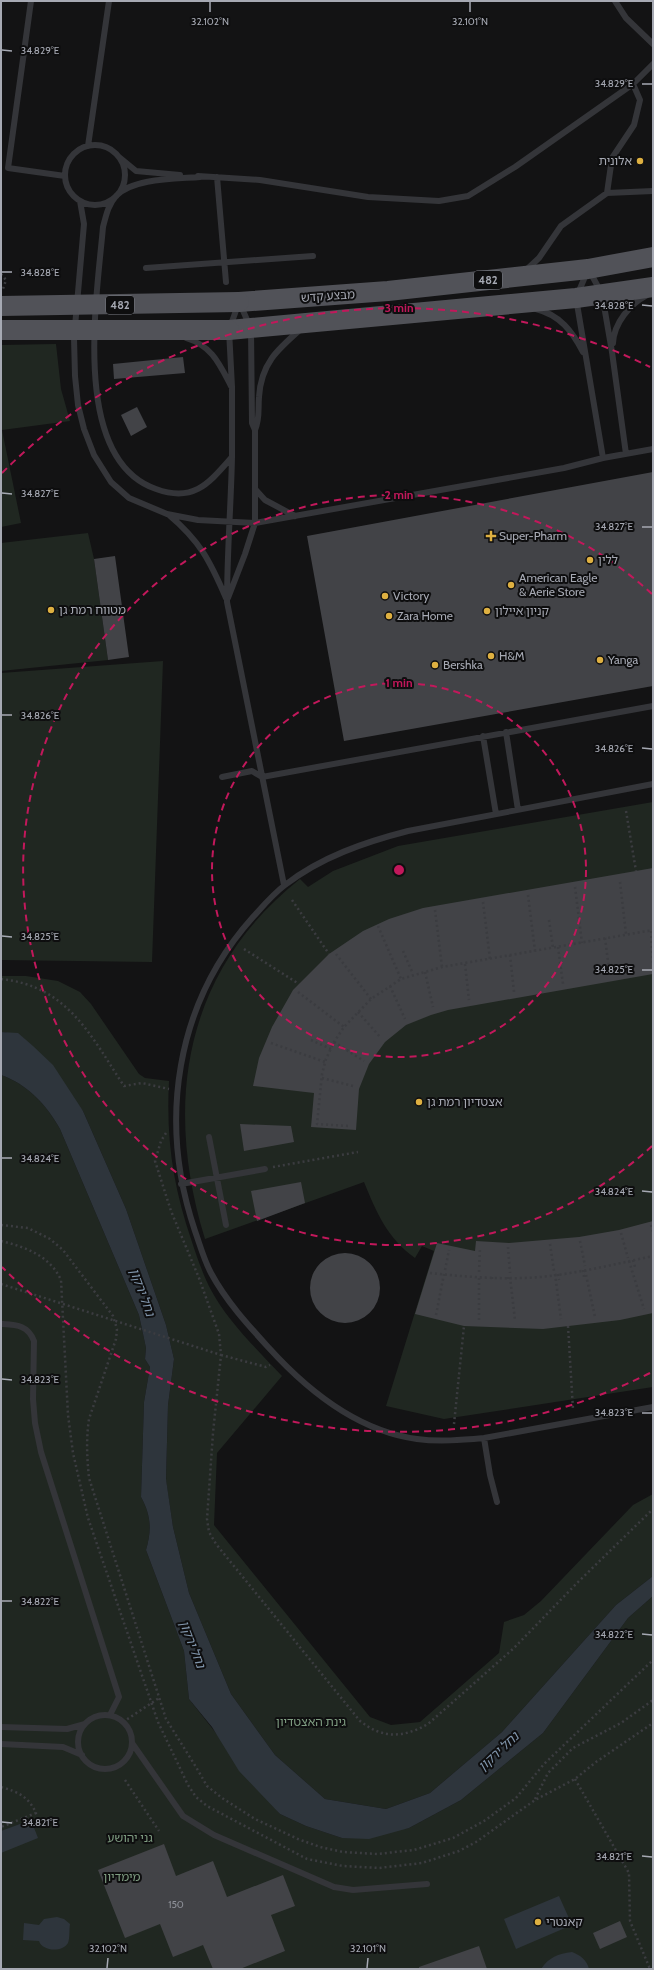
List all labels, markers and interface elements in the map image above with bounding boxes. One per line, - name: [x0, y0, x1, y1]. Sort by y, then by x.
- text: 32.102°N: [191, 15, 229, 28]
- text: 32.101°N: [452, 15, 488, 28]
- text: 34.829°E: [21, 44, 60, 57]
- text: 34.829°E: [595, 77, 634, 90]
- place label: אלונית: [599, 153, 632, 168]
- marker: אלונית: [635, 156, 645, 166]
- text: 34.828°E: [21, 266, 60, 279]
- road number: 482: [474, 271, 502, 289]
- street label: מבצע קדש: [300, 286, 356, 305]
- road number: 482: [106, 296, 134, 314]
- text: 34.828°E: [595, 299, 634, 312]
- text: 3 min: [384, 300, 414, 315]
- text: 34.827°E: [21, 487, 59, 500]
- text: 2 min: [385, 487, 413, 502]
- text: 34.827°E: [595, 520, 633, 533]
- place label: Super-Pharm: [499, 528, 567, 543]
- marker: Super-Pharm: [486, 531, 496, 541]
- place label: ללין: [598, 552, 618, 567]
- marker: ללין: [585, 555, 595, 565]
- place label: American Eagle & Aerie Store: [519, 570, 597, 599]
- marker: American Eagle & Aerie Store: [506, 580, 516, 590]
- place label: Victory: [393, 588, 429, 603]
- marker: Victory: [380, 591, 390, 601]
- place label: מטווח רמת גן: [59, 602, 126, 617]
- place label: קניון איילון: [495, 603, 549, 618]
- marker: מטווח רמת גן: [46, 605, 56, 615]
- marker: קניון איילון: [482, 606, 492, 616]
- place label: Zara Home: [397, 608, 453, 623]
- marker: Zara Home: [384, 611, 394, 621]
- place label: H&M: [499, 648, 525, 663]
- marker: H&M: [486, 651, 496, 661]
- place label: Yanga: [607, 652, 638, 667]
- marker: Yanga: [595, 655, 605, 665]
- place label: Bershka: [443, 657, 483, 672]
- marker: Bershka: [430, 660, 440, 670]
- text: 1 min: [385, 675, 413, 690]
- text: 34.826°E: [21, 709, 60, 722]
- text: 34.826°E: [595, 742, 634, 755]
- centre of rings: [392, 863, 406, 877]
- text: 34.825°E: [21, 930, 60, 943]
- text: 34.825°E: [595, 963, 634, 976]
- place label: אצטדיון רמת גן: [427, 1094, 503, 1109]
- marker: אצטדיון רמת גן: [414, 1097, 424, 1107]
- text: 34.824°E: [21, 1152, 60, 1165]
- text: 34.824°E: [595, 1185, 634, 1198]
- water label: נחל ירקון: [127, 1266, 159, 1319]
- text: 34.823°E: [21, 1373, 60, 1386]
- text: 34.823°E: [595, 1406, 634, 1419]
- text: 34.822°E: [21, 1595, 60, 1608]
- water label: נחל ירקון: [177, 1618, 210, 1671]
- text: 34.822°E: [595, 1628, 634, 1641]
- park label: גינת האצטדיון: [276, 1714, 346, 1729]
- water label: נחל ירקון: [474, 1727, 522, 1774]
- text: 34.821°E: [22, 1816, 59, 1829]
- park label: גני יהושע: [107, 1830, 153, 1845]
- text: 34.821°E: [596, 1850, 633, 1863]
- park label: מימדיון: [104, 1869, 141, 1884]
- house number: 150: [168, 1898, 184, 1911]
- place label: קאנטרי: [546, 1914, 583, 1929]
- marker: קאנטרי: [533, 1917, 543, 1927]
- text: 32.102°N: [89, 1942, 127, 1955]
- text: 32.101°N: [350, 1942, 386, 1955]

